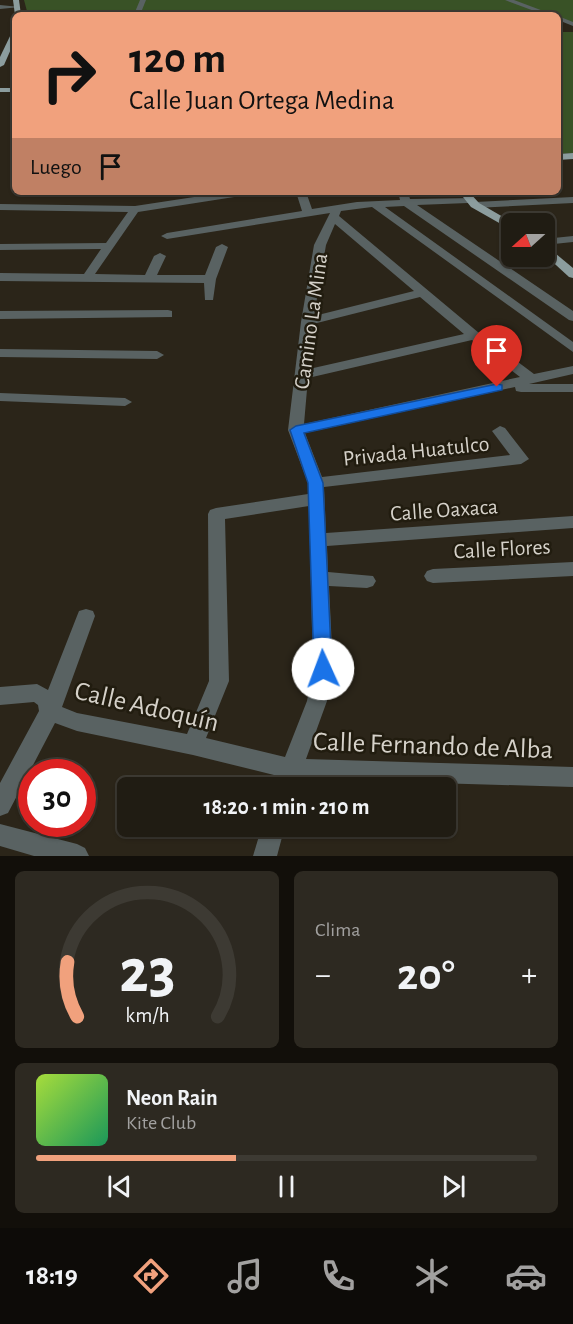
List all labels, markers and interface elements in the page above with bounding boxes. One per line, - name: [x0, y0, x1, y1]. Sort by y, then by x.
- icon: right: [30, 36, 108, 114]
- text: 120 m: [129, 38, 226, 80]
- text: Calle Juan Ortega Medina: [129, 87, 394, 114]
- icon: arrive: [94, 150, 127, 183]
- text: Luego: [30, 156, 82, 178]
- north arrow: [501, 213, 555, 267]
- map controls: [501, 213, 555, 267]
- street label: Camino La Mina: [291, 252, 331, 391]
- pin: [471, 325, 522, 387]
- icon: arrive: [480, 334, 513, 367]
- street label: Privada Huatulco: [342, 432, 490, 470]
- street label: Calle Oaxaca: [389, 495, 499, 525]
- street label: Calle Flores: [453, 535, 551, 563]
- position arrow: [291, 637, 355, 701]
- street label: Calle Adoquín: [72, 677, 222, 736]
- street label: Calle Fernando de Alba: [313, 728, 553, 763]
- speed limit sign: 30: [18, 759, 96, 837]
- text: 18:20 · 1 min · 210 m: [203, 796, 370, 818]
- text: Clima: [315, 920, 360, 940]
- text: 23: [119, 941, 175, 1003]
- text: 20°: [397, 953, 455, 998]
- text: −: [315, 959, 331, 992]
- text: +: [521, 959, 537, 992]
- text: km/h: [125, 1005, 169, 1026]
- text: Neon Rain: [126, 1087, 218, 1109]
- text: Kite Club: [126, 1113, 196, 1133]
- icon: previous: [103, 1170, 136, 1203]
- icon: pause: [270, 1170, 303, 1203]
- icon: next: [437, 1170, 470, 1203]
- icon: directions: [130, 1255, 172, 1297]
- icon: music: [224, 1255, 266, 1297]
- icon: phone: [317, 1255, 359, 1297]
- icon: climate: [411, 1255, 453, 1297]
- icon: car: [505, 1255, 547, 1297]
- text: 18:19: [26, 1262, 78, 1289]

